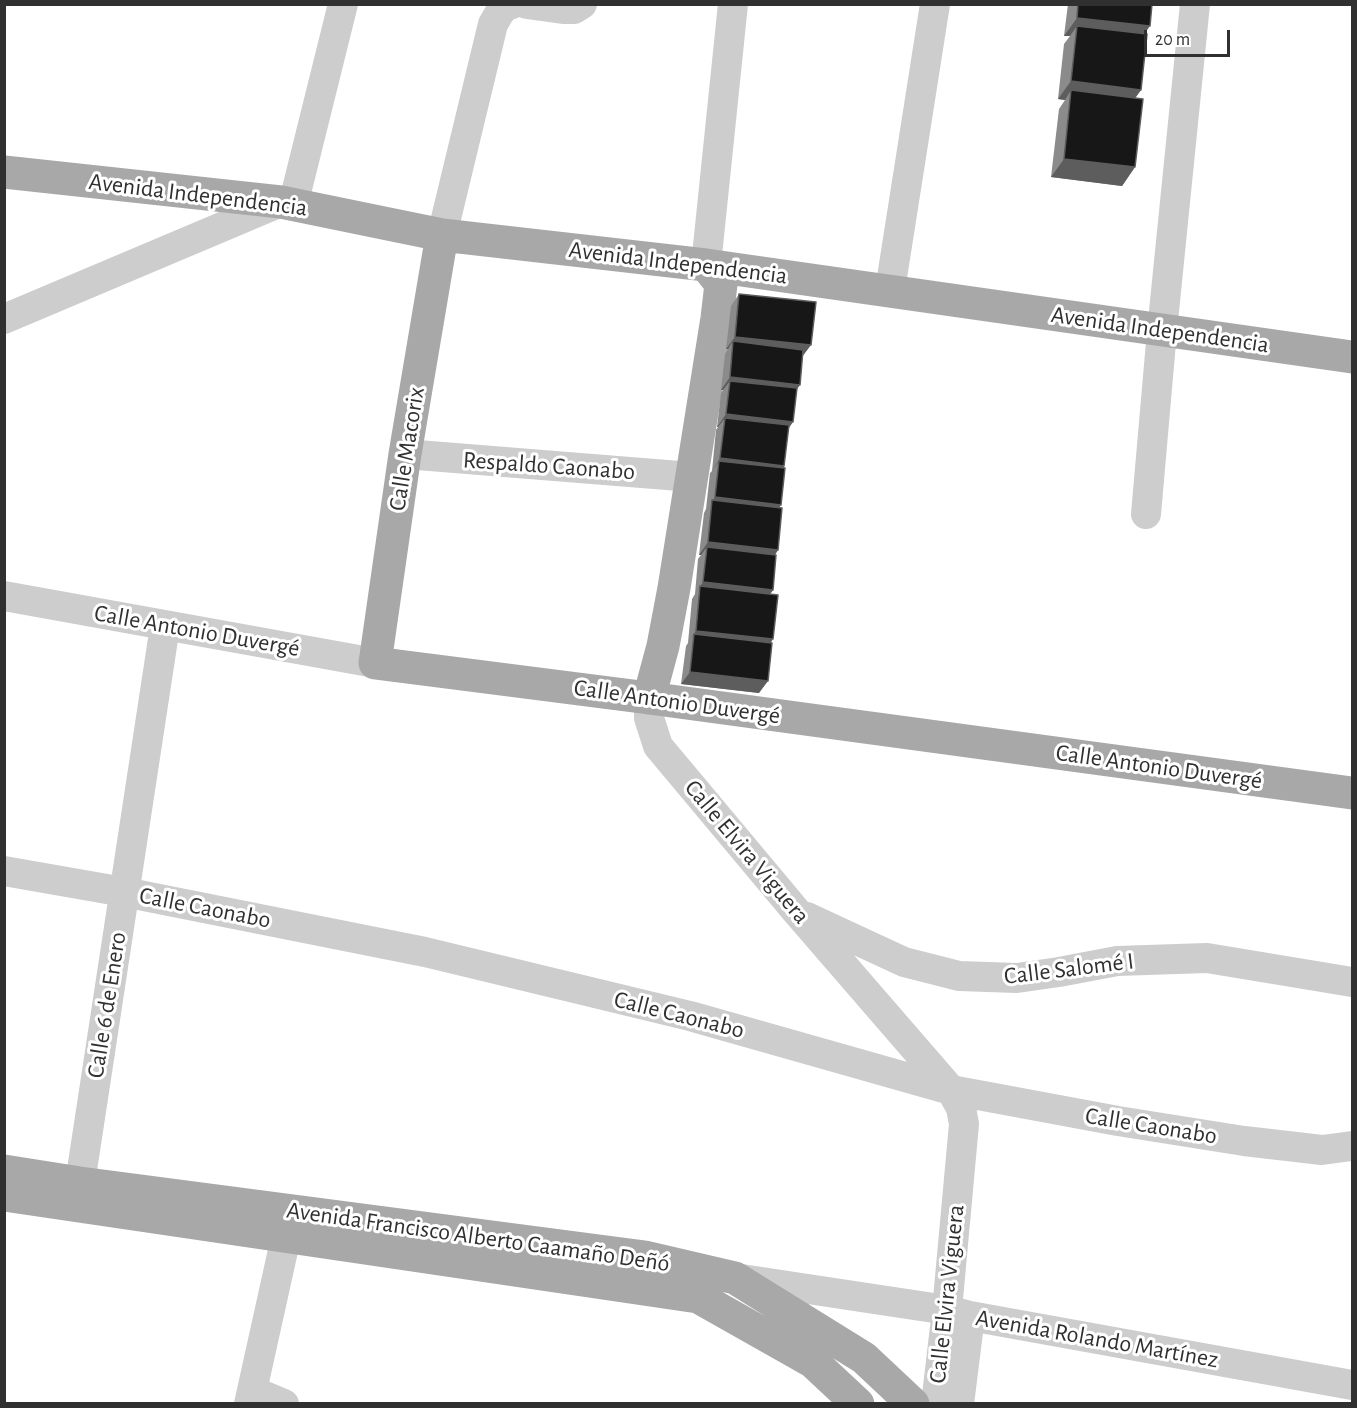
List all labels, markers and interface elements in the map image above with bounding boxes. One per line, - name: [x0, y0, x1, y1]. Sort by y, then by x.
- scale bar: [1147, 18, 1232, 56]
- text: 20 m: [1155, 31, 1190, 49]
- street label: Avenida Independencia: [87, 167, 309, 223]
- street label: Avenida Independencia: [567, 235, 789, 291]
- street label: Avenida Independencia: [1049, 300, 1271, 360]
- street label: Calle Macorix: [383, 385, 431, 513]
- street label: Respaldo Caonabo: [462, 446, 636, 486]
- street label: Calle Antonio Duvergé: [92, 599, 302, 663]
- street label: Calle Antonio Duvergé: [572, 673, 782, 731]
- street label: Calle Antonio Duvergé: [1054, 738, 1264, 796]
- street label: Calle Elvira Viguera: [678, 774, 816, 930]
- street label: Calle Caonabo: [137, 881, 273, 935]
- street label: Calle 6 de Enero: [81, 930, 133, 1080]
- street label: Calle Salomé I: [1002, 947, 1136, 991]
- street label: Calle Caonabo: [611, 985, 747, 1045]
- street label: Calle Caonabo: [1083, 1101, 1219, 1151]
- street label: Avenida Francisco Alberto Caamaño Deñó: [285, 1196, 671, 1278]
- street label: Calle Elvira Viguera: [923, 1203, 971, 1385]
- street label: Avenida Rolando Martínez: [974, 1303, 1220, 1375]

